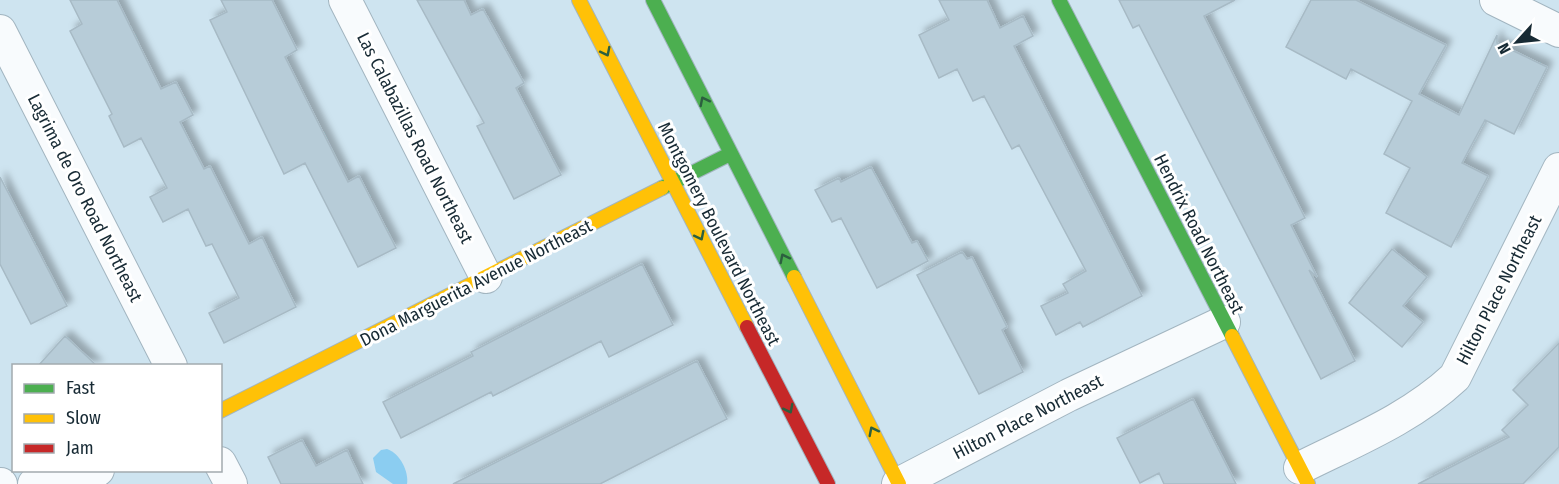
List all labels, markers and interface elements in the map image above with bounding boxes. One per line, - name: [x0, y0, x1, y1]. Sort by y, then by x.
- north arrow: [1487, 12, 1547, 72]
- street label: Las Calabazillas Road Northeast: [352, 29, 478, 247]
- text: N: [1493, 40, 1515, 57]
- one-way arrow: [598, 46, 610, 57]
- street label: Lagrima de Oro Road Northeast: [23, 90, 147, 306]
- one-way arrow: [700, 97, 712, 108]
- street label: Montgomery Boulevard Northeast: [653, 119, 785, 349]
- street label: Hendrix Road Northeast: [1149, 150, 1249, 318]
- street label: Hilton Place Northeast: [1452, 211, 1546, 369]
- street label: Dona Marguerita Avenue Northeast: [356, 215, 596, 351]
- one-way arrow: [692, 230, 704, 241]
- one-way arrow: [780, 253, 791, 264]
- legend: [12, 364, 222, 472]
- street label: Hilton Place Northeast: [949, 370, 1107, 464]
- text: Fast: [66, 377, 95, 399]
- one-way arrow: [782, 403, 794, 414]
- text: Slow: [66, 407, 101, 429]
- one-way arrow: [868, 427, 880, 438]
- text: Jam: [66, 437, 94, 459]

